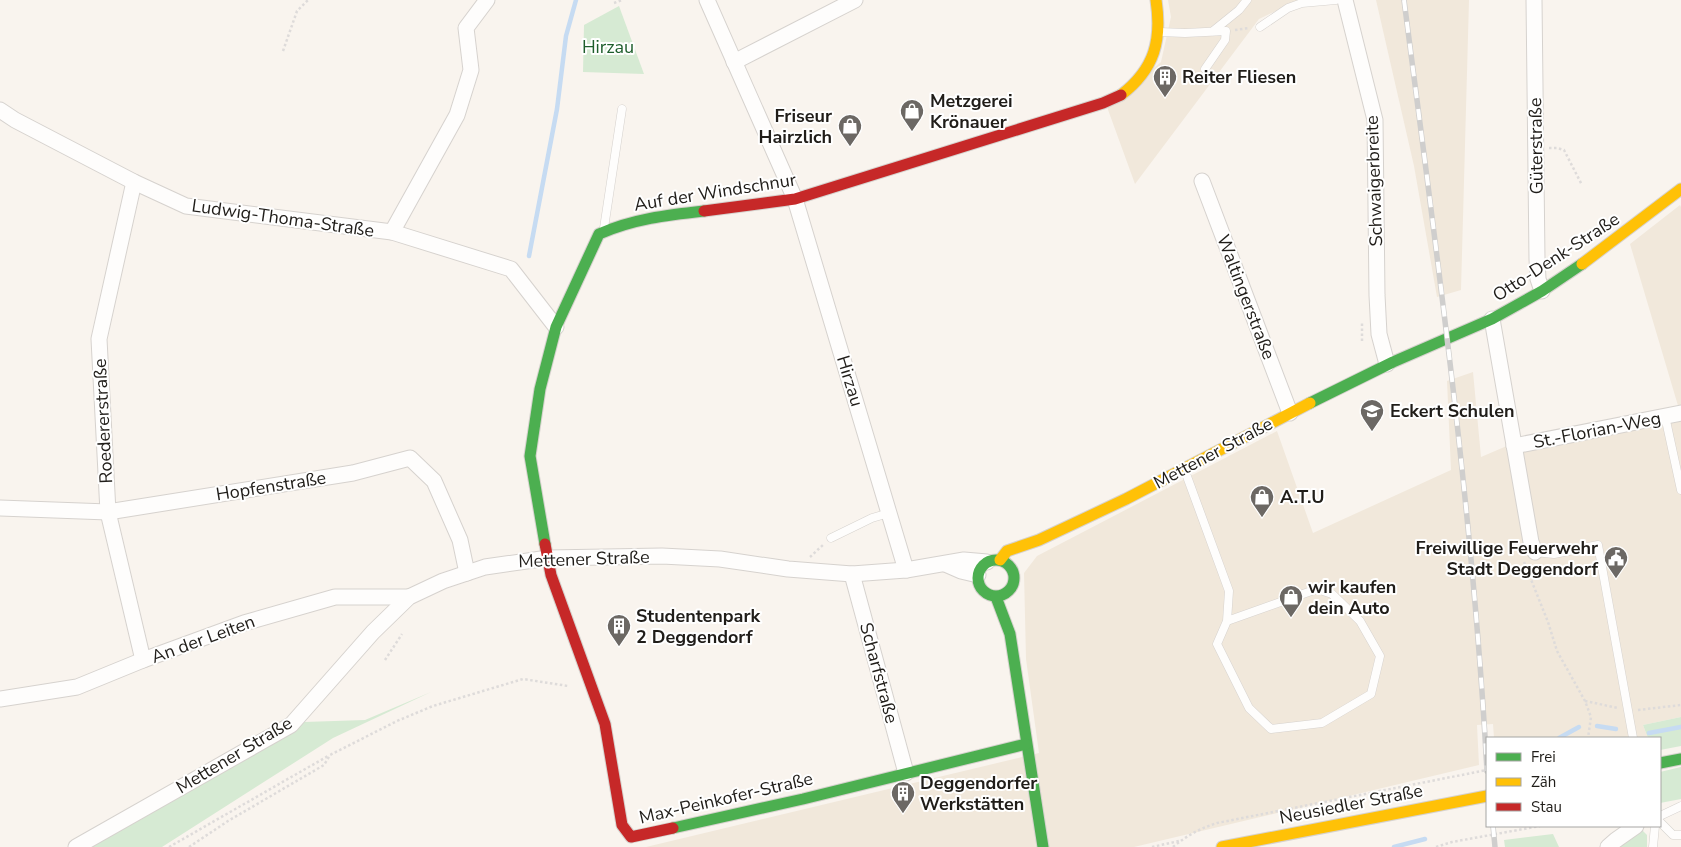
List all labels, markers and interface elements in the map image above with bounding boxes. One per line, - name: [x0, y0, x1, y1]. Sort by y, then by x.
- park label: Hirzau: [582, 35, 634, 59]
- building icon: Reiter Fliesen: [1152, 64, 1178, 98]
- place label: Reiter Fliesen: [1182, 65, 1296, 89]
- place label: Metzgerei Krönauer: [930, 89, 1013, 134]
- street label: Güterstraße: [1523, 97, 1549, 195]
- shop icon: Metzgerei Krönauer: [899, 98, 925, 132]
- place label: Friseur Hairzlich: [759, 104, 832, 149]
- shop icon: Friseur Hairzlich: [837, 113, 863, 147]
- street label: Schwaigerbreite: [1360, 115, 1388, 247]
- street label: Auf der Windschnur: [632, 167, 798, 217]
- street label: Ludwig-Thoma-Straße: [190, 193, 376, 243]
- street label: Otto-Denk-Straße: [1488, 207, 1624, 307]
- street label: Waltingerstraße: [1211, 231, 1281, 363]
- street label: Hirzau: [831, 353, 869, 409]
- street label: Roedererstraße: [88, 358, 118, 484]
- school or university icon: Eckert Schulen: [1359, 398, 1385, 432]
- place label: Eckert Schulen: [1390, 399, 1515, 423]
- street label: St.-Florian-Weg: [1531, 406, 1663, 454]
- street label: Mettener Straße: [1149, 412, 1277, 494]
- street label: Hopfenstraße: [214, 465, 328, 507]
- shop icon: A.T.U: [1249, 484, 1275, 518]
- place label: A.T.U: [1280, 485, 1324, 509]
- place label: Freiwillige Feuerwehr Stadt Deggendorf: [1415, 536, 1598, 581]
- street label: Mettener Straße: [518, 545, 650, 573]
- public building icon: Freiwillige Feuerwehr Stadt Deggendorf: [1603, 545, 1629, 579]
- place label: wir kaufen dein Auto: [1308, 575, 1396, 620]
- shop icon: wir kaufen dein Auto: [1278, 584, 1304, 618]
- place label: Studentenpark 2 Deggendorf: [636, 604, 760, 649]
- street label: An der Leiten: [148, 609, 258, 669]
- building icon: Studentenpark 2 Deggendorf: [606, 613, 632, 647]
- street label: Scharfstraße: [854, 620, 904, 726]
- street label: Mettener Straße: [171, 711, 297, 799]
- legend: [1486, 737, 1661, 827]
- text: Frei: [1531, 747, 1556, 767]
- street label: Max-Peinkofer-Straße: [637, 766, 815, 830]
- place label: Deggendorfer Werkstätten: [920, 771, 1037, 816]
- text: Zäh: [1531, 772, 1556, 792]
- street label: Neusiedler Straße: [1277, 778, 1425, 830]
- building icon: Deggendorfer Werkstätten: [890, 780, 916, 814]
- text: Stau: [1531, 797, 1562, 817]

